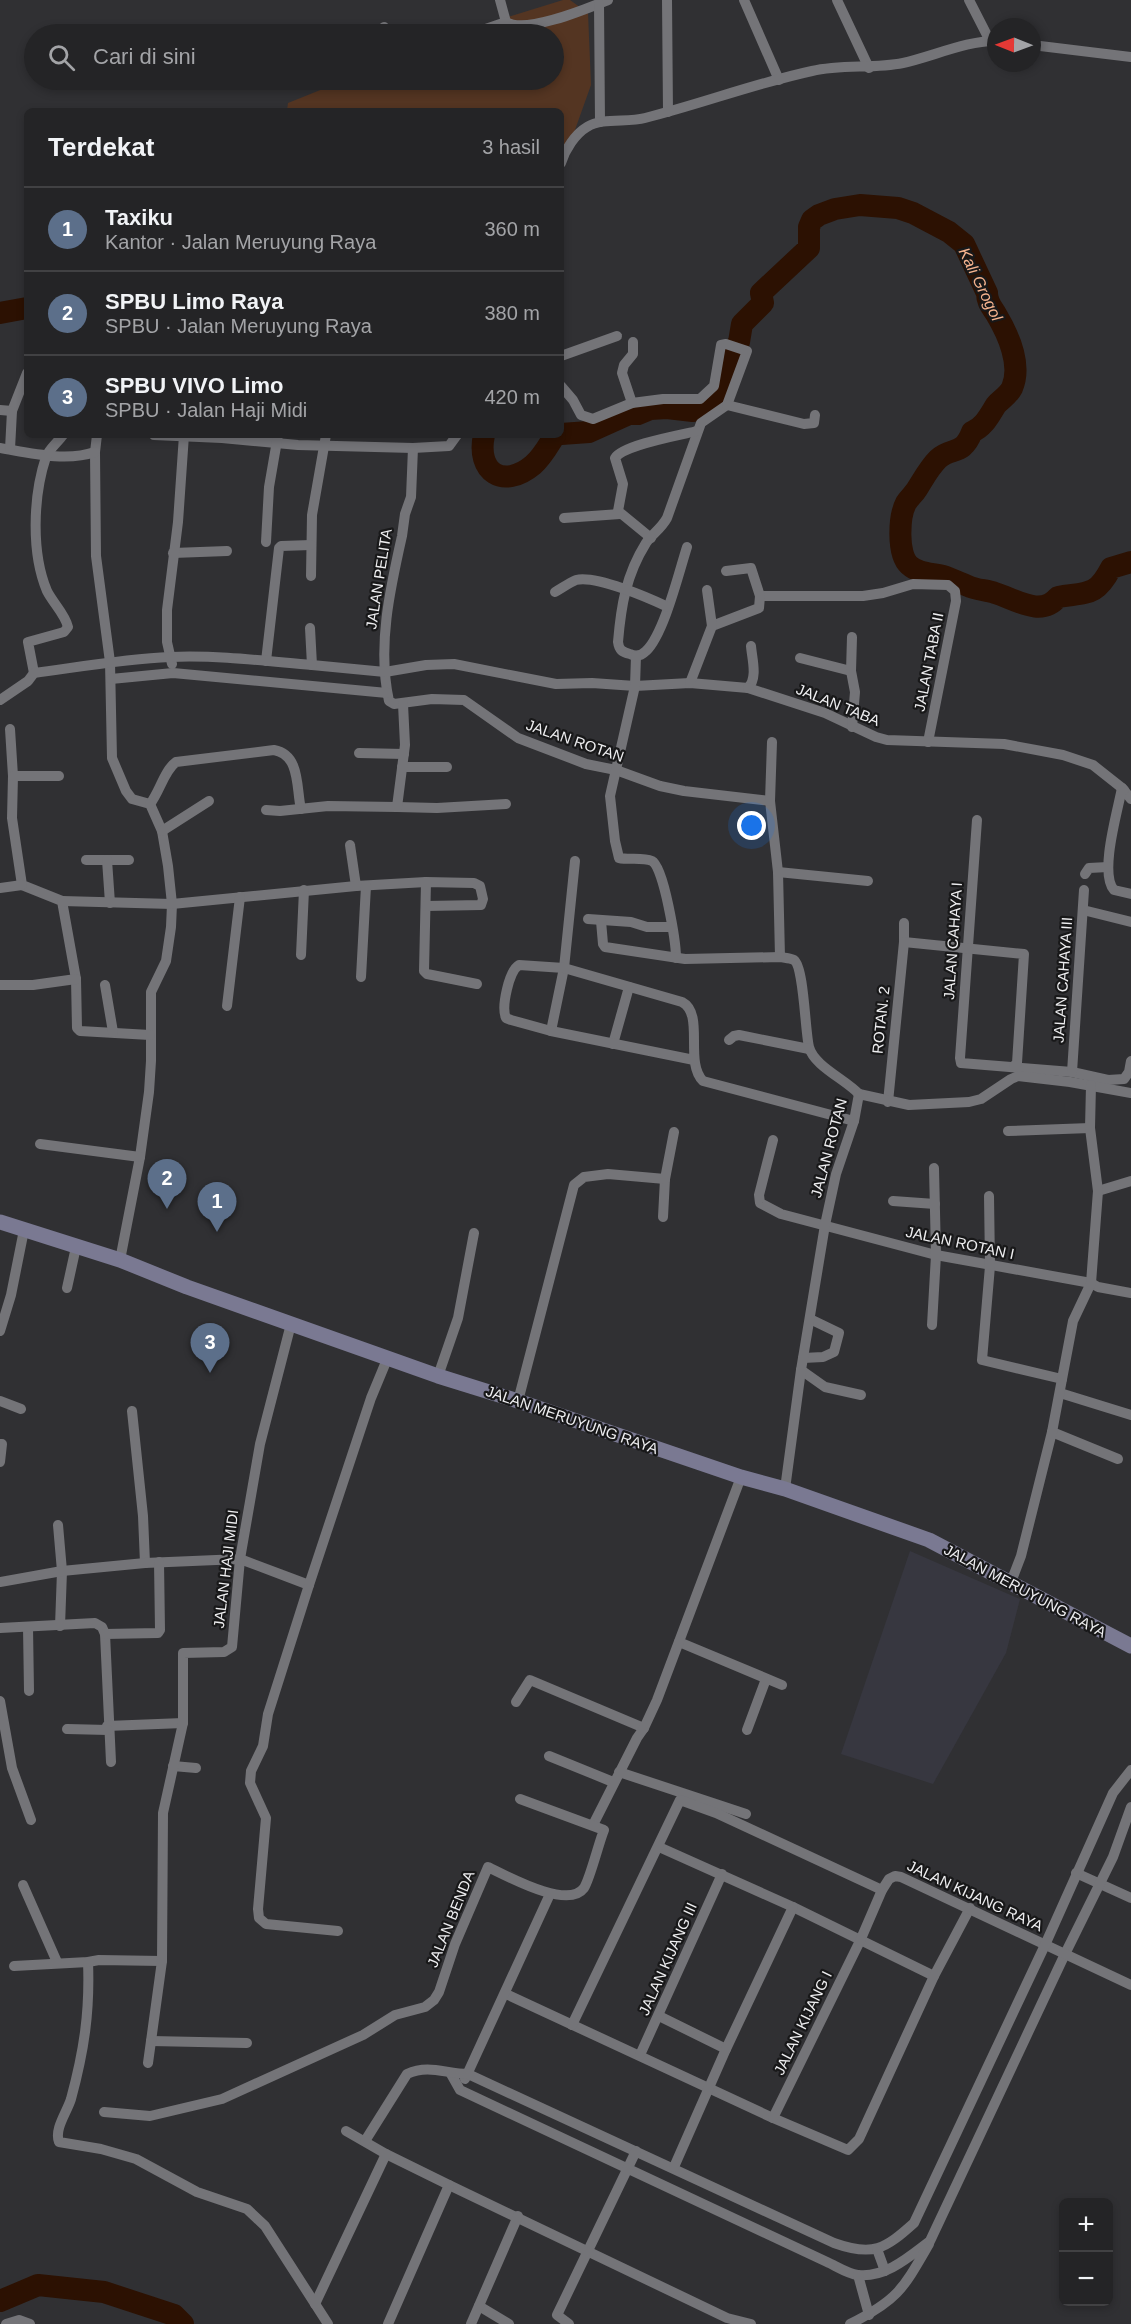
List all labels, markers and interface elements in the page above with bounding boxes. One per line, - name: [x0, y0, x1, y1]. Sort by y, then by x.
- north arrow: [987, 18, 1041, 72]
- search box: [24, 24, 564, 90]
- icon: search: [45, 41, 78, 74]
- text: Cari di sini: [93, 44, 196, 69]
- text: Terdekat: [48, 132, 154, 162]
- text: 3 hasil: [482, 136, 540, 158]
- text: Taxiku: [105, 205, 173, 230]
- text: 1: [62, 218, 73, 240]
- text: 360 m: [484, 218, 540, 240]
- text: Kantor · Jalan Meruyung Raya: [105, 231, 376, 253]
- water label: Kali Grogol: [956, 245, 1006, 324]
- text: SPBU Limo Raya: [105, 289, 284, 314]
- text: 2: [62, 302, 73, 324]
- text: 380 m: [484, 302, 540, 324]
- text: SPBU · Jalan Meruyung Raya: [105, 315, 372, 337]
- text: SPBU VIVO Limo: [105, 373, 283, 398]
- text: 3: [62, 386, 73, 408]
- text: 420 m: [484, 386, 540, 408]
- text: SPBU · Jalan Haji Midi: [105, 399, 307, 421]
- street label: JALAN PELITA: [362, 527, 395, 630]
- street label: JALAN TABA II: [911, 611, 946, 713]
- street label: JALAN TABA: [794, 680, 882, 729]
- street label: JALAN ROTAN: [524, 716, 626, 765]
- your location: [737, 811, 766, 840]
- street label: JALAN CAHAYA I: [940, 882, 965, 1000]
- street label: JALAN CAHAYA III: [1050, 916, 1075, 1043]
- street label: ROTAN. 2: [868, 985, 893, 1055]
- street label: JALAN ROTAN: [807, 1096, 850, 1199]
- pin: 2: [148, 1160, 186, 1209]
- pin: 1: [198, 1182, 236, 1232]
- street label: JALAN ROTAN I: [904, 1223, 1016, 1262]
- pin: 3: [190, 1324, 230, 1373]
- street label: JALAN MERUYUNG RAYA: [484, 1382, 661, 1457]
- street label: JALAN HAJI MIDI: [210, 1509, 241, 1629]
- street label: JALAN MERUYUNG RAYA: [941, 1541, 1109, 1641]
- street label: JALAN KIJANG RAYA: [905, 1857, 1046, 1934]
- street label: JALAN BENDA: [423, 1868, 478, 1970]
- street label: JALAN KIJANG III: [635, 1900, 700, 2018]
- street label: JALAN KIJANG I: [770, 1968, 835, 2077]
- map controls: [1059, 2198, 1113, 2306]
- button: +: [1059, 2198, 1113, 2252]
- button: −: [1059, 2252, 1113, 2306]

